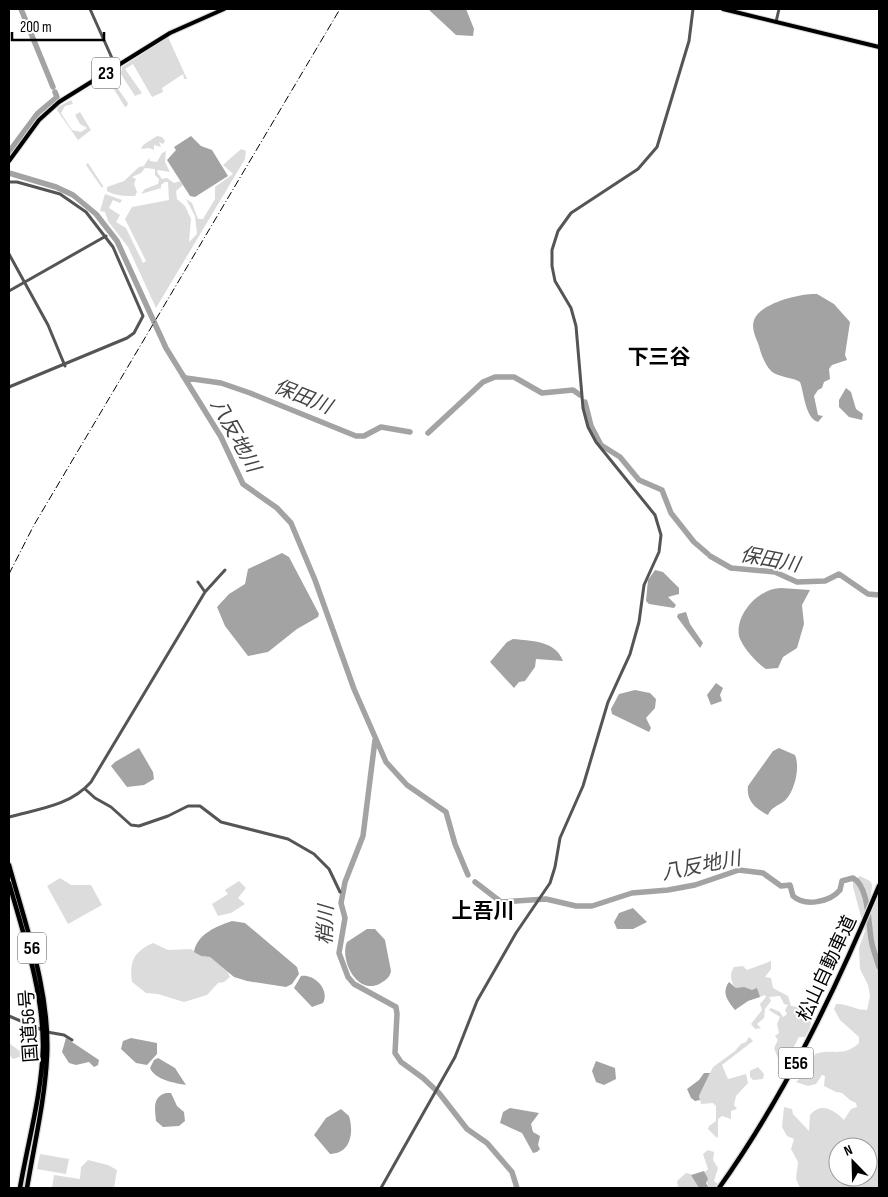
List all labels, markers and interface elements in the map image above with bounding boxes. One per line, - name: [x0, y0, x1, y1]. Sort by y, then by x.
- scale bar: [12, 10, 105, 42]
- text: 200 m: [20, 18, 52, 37]
- road number: 23: [92, 58, 120, 88]
- district label: 下三谷: [628, 345, 691, 370]
- water label: 保田川: [270, 375, 337, 420]
- water label: 八反地川: [205, 395, 266, 478]
- water label: 保田川: [738, 542, 804, 578]
- water label: 八反地川: [660, 846, 745, 885]
- district label: 上吾川: [452, 899, 515, 924]
- water label: 梢川: [313, 903, 339, 945]
- street label: 松山自動車道: [793, 912, 862, 1025]
- road number: 56: [18, 932, 46, 964]
- street label: 国道56号: [15, 989, 44, 1063]
- road number: E56: [778, 1048, 814, 1078]
- north arrow: [828, 1137, 878, 1187]
- text: N: [841, 1141, 855, 1160]

